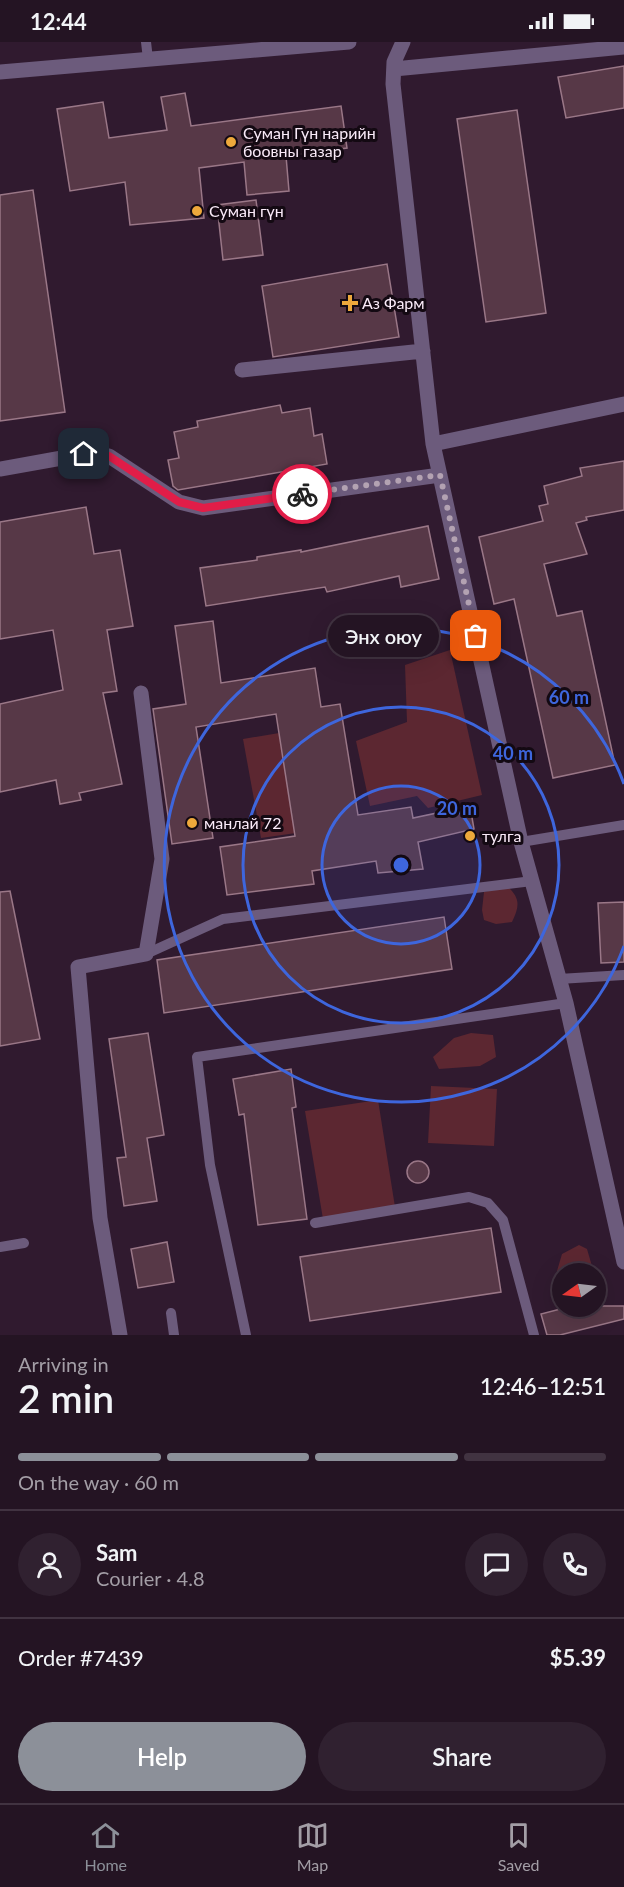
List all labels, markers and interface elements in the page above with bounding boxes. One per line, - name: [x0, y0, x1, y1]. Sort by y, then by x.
- text: 12:44: [30, 8, 87, 35]
- place label: Суман Гүн нарийн боовны газар: [243, 123, 376, 160]
- marker: Суман Гүн нарийн боовны газар: [224, 135, 238, 149]
- place label: Суман гүн: [209, 201, 284, 220]
- marker: Суман гүн: [190, 204, 204, 218]
- place label: Аз Фарм: [362, 293, 425, 312]
- marker: Аз Фарм: [343, 296, 357, 310]
- pin: [58, 428, 109, 479]
- icon: home: [67, 437, 100, 470]
- courier: [272, 464, 332, 524]
- icon: bike: [286, 478, 319, 511]
- pin: [450, 610, 501, 661]
- callout: Энх оюу: [329, 615, 440, 657]
- icon: bag: [459, 619, 492, 652]
- text: Энх оюу: [345, 624, 422, 648]
- text: 60 m: [549, 686, 589, 708]
- text: 40 m: [493, 742, 533, 764]
- text: 20 m: [437, 797, 477, 819]
- place label: манлай 72: [204, 813, 281, 832]
- marker: манлай 72: [185, 816, 199, 830]
- place label: тулга: [482, 826, 521, 845]
- marker: тулга: [463, 829, 477, 843]
- centre of rings: [391, 855, 411, 875]
- north arrow: [552, 1263, 606, 1317]
- map controls: [552, 1263, 606, 1317]
- text: Arriving in: [18, 1352, 109, 1376]
- text: 12:46–12:51: [480, 1373, 606, 1400]
- text: 2 min: [18, 1375, 114, 1421]
- text: On the way · 60 m: [18, 1470, 179, 1494]
- button: person: [18, 1533, 81, 1596]
- button: chat: [465, 1533, 528, 1596]
- button: phone: [543, 1533, 606, 1596]
- text: Sam: [96, 1539, 138, 1566]
- text: Courier · 4.8: [96, 1566, 205, 1590]
- text: Order #7439: [18, 1644, 144, 1671]
- text: $5.39: [550, 1644, 606, 1671]
- button: Help: [18, 1722, 306, 1791]
- button: Share: [318, 1722, 606, 1791]
- tab: Home: [84, 1819, 127, 1874]
- tab: Map: [296, 1819, 329, 1874]
- tab: Saved: [498, 1819, 540, 1874]

